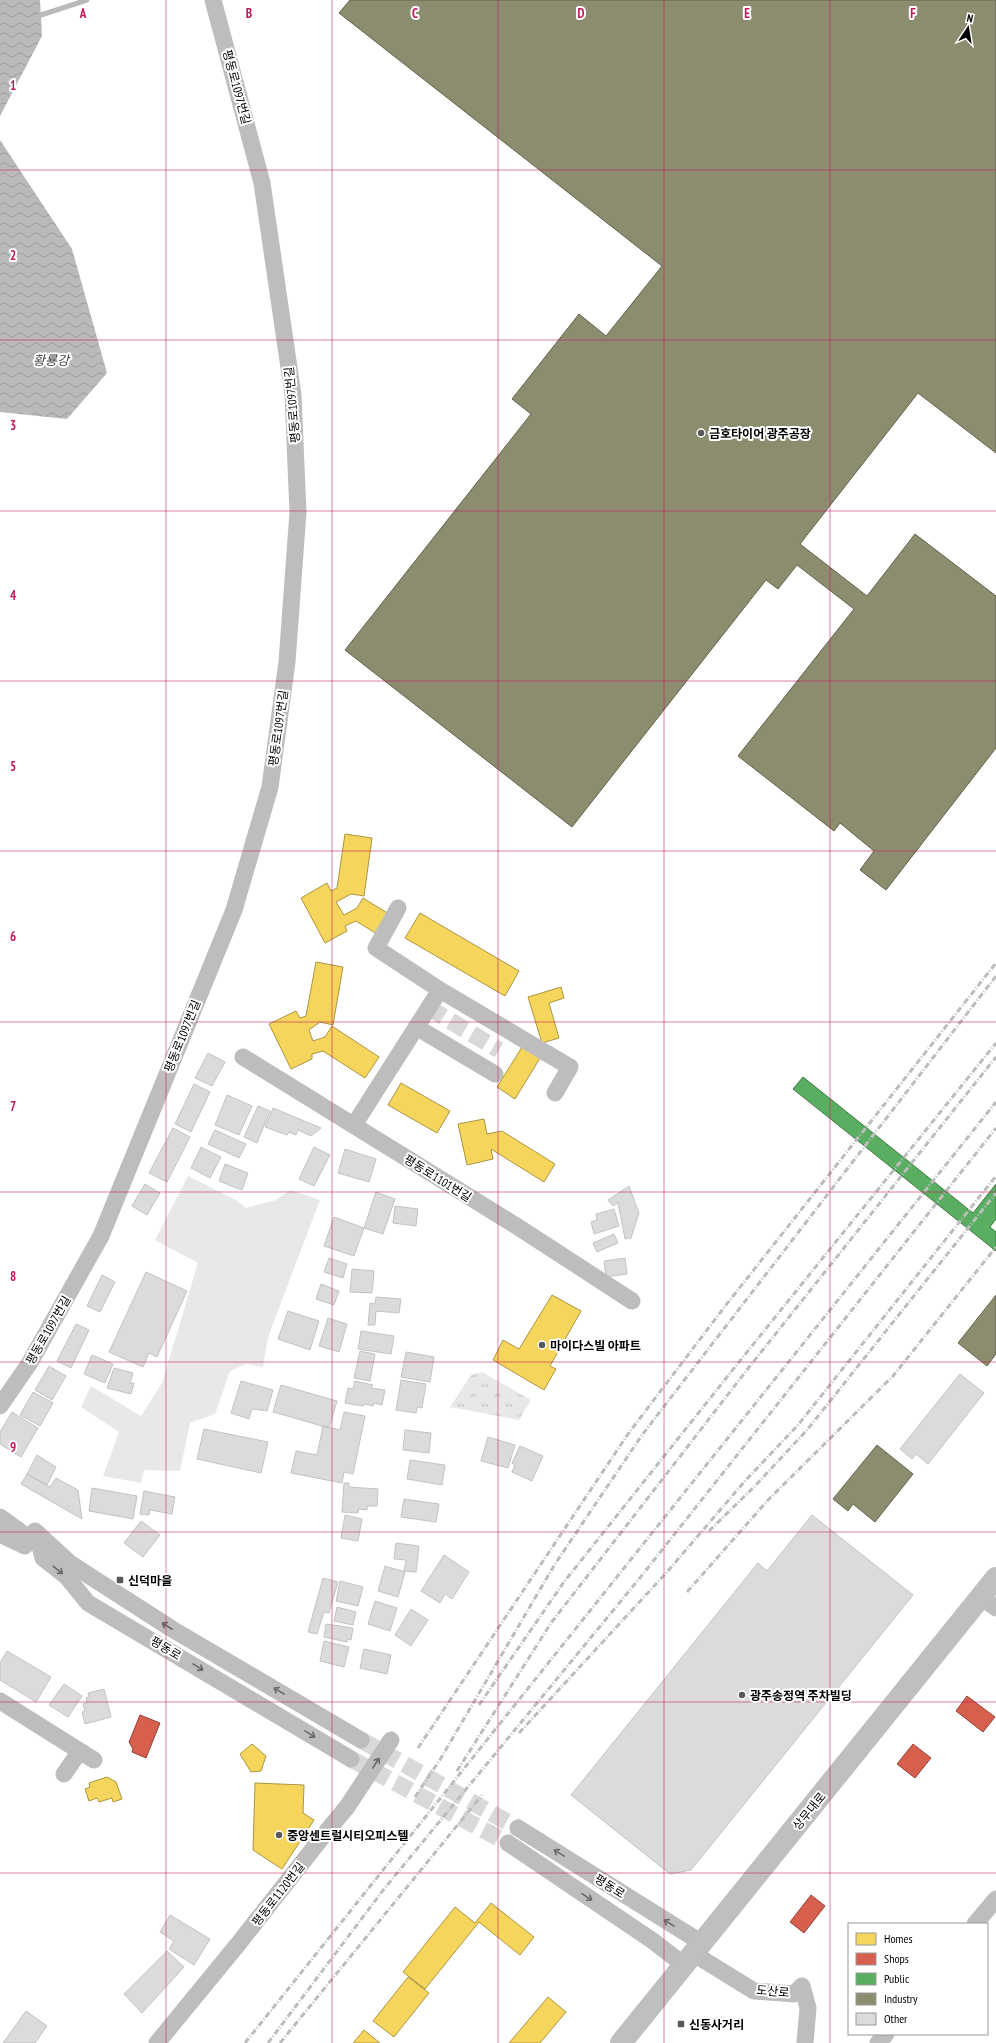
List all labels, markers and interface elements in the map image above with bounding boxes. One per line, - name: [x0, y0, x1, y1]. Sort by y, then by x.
- text: A: [79, 5, 87, 22]
- text: B: [246, 5, 252, 22]
- text: C: [412, 5, 418, 22]
- text: D: [578, 5, 585, 22]
- text: E: [744, 5, 750, 22]
- text: F: [910, 5, 916, 22]
- north arrow: [948, 8, 988, 48]
- text: N: [966, 11, 974, 26]
- street label: 평동로1097번길: [220, 48, 254, 126]
- text: 1: [10, 77, 16, 94]
- text: 2: [10, 247, 16, 264]
- water label: 황룡강: [33, 352, 71, 369]
- street label: 평동로1097번길: [281, 366, 303, 444]
- text: 3: [10, 417, 16, 434]
- place label: 금호타이어 광주공장: [709, 426, 811, 441]
- marker: 금호타이어 광주공장: [696, 428, 706, 438]
- text: 4: [10, 587, 17, 604]
- street label: 평동로1097번길: [265, 689, 291, 767]
- text: 5: [10, 758, 16, 775]
- text: 6: [10, 928, 16, 945]
- street label: 평동로1097번길: [161, 998, 203, 1074]
- text: 7: [10, 1098, 16, 1115]
- street label: 평동로1101번길: [401, 1151, 475, 1205]
- text: 8: [10, 1268, 16, 1285]
- street label: 평동로1097번길: [22, 1293, 74, 1367]
- place label: 마이다스빌 아파트: [550, 1338, 641, 1353]
- marker: 마이다스빌 아파트: [537, 1340, 547, 1350]
- text: 9: [10, 1439, 16, 1456]
- one-way arrow: [53, 1566, 64, 1574]
- place label: 신덕마을: [128, 1573, 172, 1588]
- marker: 신덕마을: [115, 1575, 125, 1585]
- one-way arrow: [161, 1621, 173, 1629]
- street label: 평동로: [148, 1633, 184, 1663]
- one-way arrow: [192, 1663, 203, 1671]
- one-way arrow: [273, 1687, 285, 1695]
- place label: 광주송정역 주차빌딩: [750, 1688, 852, 1703]
- marker: 광주송정역 주차빌딩: [737, 1690, 747, 1700]
- one-way arrow: [304, 1730, 316, 1738]
- one-way arrow: [372, 1758, 380, 1769]
- street label: 상무대로: [789, 1789, 829, 1833]
- place label: 중앙센트럴시티오피스텔: [287, 1828, 408, 1843]
- marker: 중앙센트럴시티오피스텔: [274, 1830, 284, 1840]
- one-way arrow: [553, 1849, 565, 1857]
- street label: 평동로1120번길: [248, 1859, 308, 1929]
- street label: 평동로: [592, 1871, 628, 1901]
- one-way arrow: [581, 1893, 592, 1901]
- one-way arrow: [663, 1918, 675, 1926]
- legend: [848, 1923, 988, 2035]
- text: Homes: [884, 1931, 912, 1946]
- text: Shops: [884, 1951, 909, 1966]
- text: Public: [884, 1971, 910, 1986]
- street label: 도산로: [756, 1982, 790, 2000]
- text: Industry: [884, 1991, 918, 2006]
- text: Other: [884, 2011, 908, 2026]
- place label: 신동사거리: [689, 2017, 744, 2032]
- marker: 신동사거리: [676, 2019, 686, 2029]

